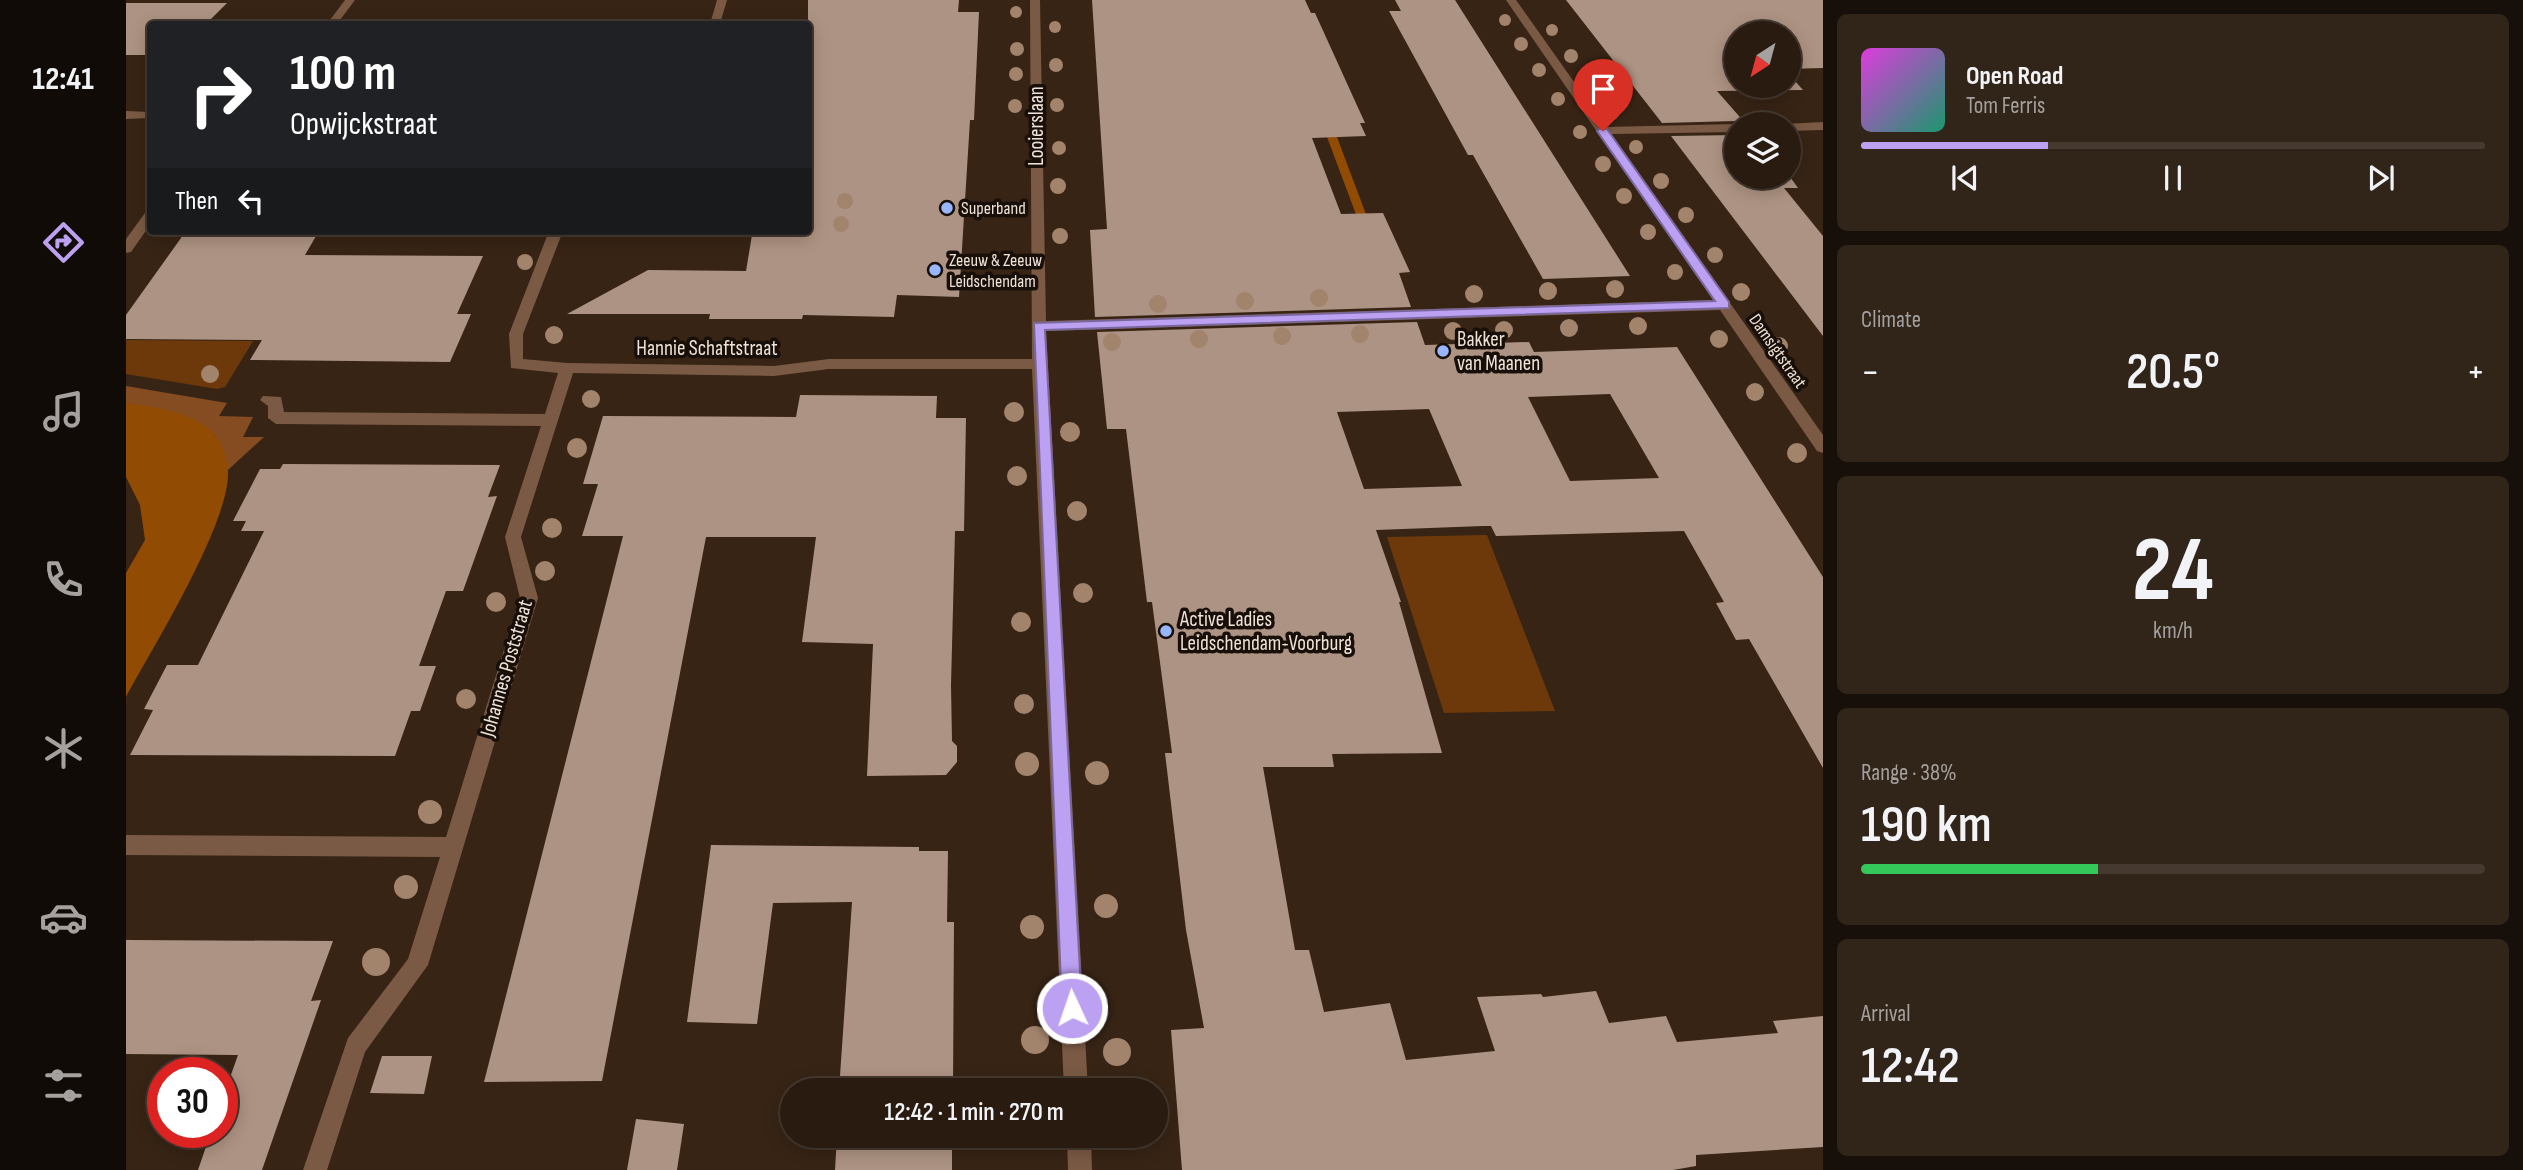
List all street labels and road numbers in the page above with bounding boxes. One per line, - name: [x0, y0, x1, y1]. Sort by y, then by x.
- street label: Looierslaan: [1024, 86, 1049, 166]
- street label: Damsigtstraat: [1744, 310, 1811, 393]
- street label: Hannie Schaftstraat: [636, 336, 778, 361]
- street label: Johannes Poststraat: [475, 597, 538, 740]

